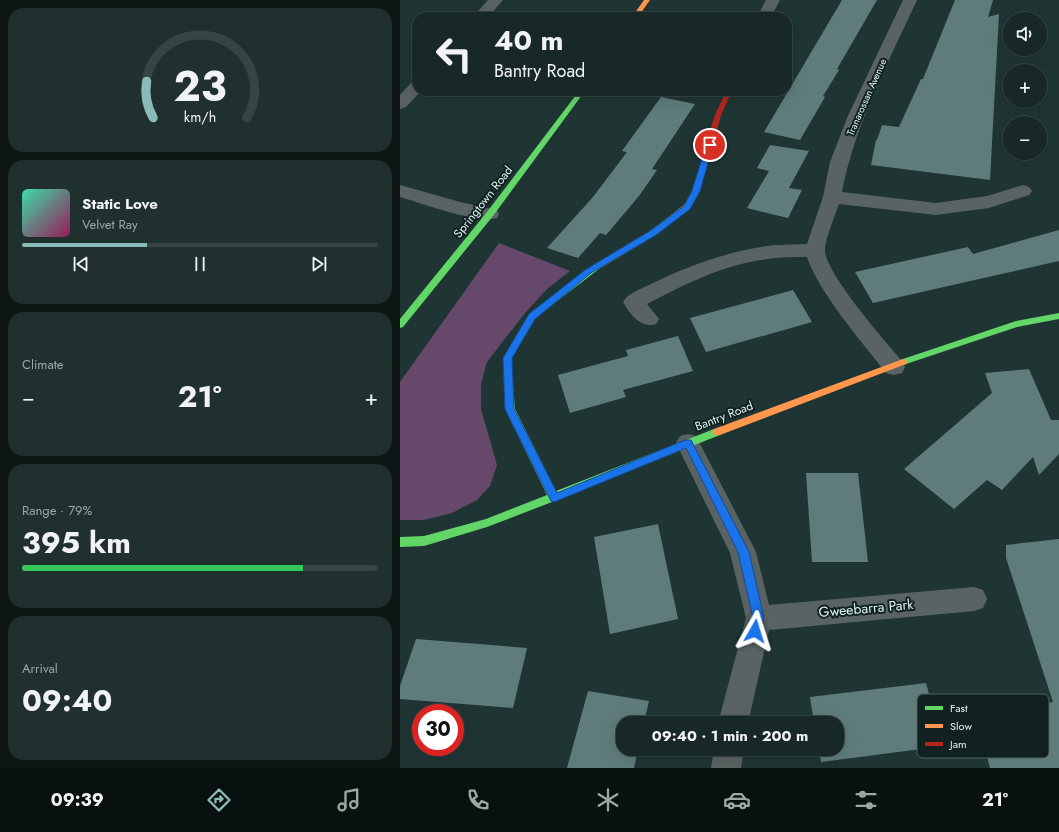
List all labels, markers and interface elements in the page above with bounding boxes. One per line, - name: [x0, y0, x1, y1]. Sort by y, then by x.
- map controls: [1003, 12, 1047, 160]
- button: sound: [1003, 12, 1047, 56]
- text: 40 m: [494, 20, 563, 61]
- icon: left: [428, 28, 480, 80]
- text: 23: [173, 56, 227, 117]
- street label: Tranarossan Avenue: [843, 56, 890, 138]
- text: Bantry Road: [494, 58, 585, 84]
- button: +: [1003, 64, 1047, 108]
- text: km/h: [184, 107, 216, 127]
- button: −: [1003, 116, 1047, 160]
- pin: [693, 128, 727, 162]
- icon: arrive: [699, 134, 721, 156]
- street label: Springtown Road: [449, 162, 517, 242]
- text: Static Love: [82, 193, 158, 215]
- text: Velvet Ray: [82, 215, 138, 234]
- icon: previous: [70, 253, 92, 275]
- icon: pause: [189, 253, 211, 275]
- icon: next: [308, 253, 330, 275]
- text: Climate: [22, 355, 63, 374]
- text: 21°: [178, 375, 222, 418]
- text: −: [22, 381, 35, 413]
- text: +: [364, 381, 378, 413]
- street label: Bantry Road: [692, 397, 756, 435]
- text: Range · 79%: [22, 501, 92, 520]
- text: 395 km: [22, 521, 131, 564]
- street label: Gweebarra Park: [818, 594, 915, 622]
- position arrow: [734, 610, 776, 652]
- text: Arrival: [22, 659, 58, 678]
- text: 09:40: [22, 679, 112, 722]
- legend: [917, 694, 1049, 758]
- text: Fast: [950, 700, 968, 716]
- speed limit sign: 30: [412, 704, 464, 756]
- text: Slow: [950, 718, 972, 734]
- text: 09:40 · 1 min · 200 m: [652, 725, 808, 747]
- text: Jam: [948, 736, 967, 752]
- icon: directions: [205, 786, 233, 814]
- icon: music: [335, 786, 363, 814]
- icon: phone: [464, 786, 492, 814]
- icon: climate: [594, 786, 622, 814]
- icon: car: [723, 786, 751, 814]
- icon: filters: [852, 786, 880, 814]
- text: 09:39: [51, 787, 104, 813]
- text: 21°: [982, 787, 1008, 813]

